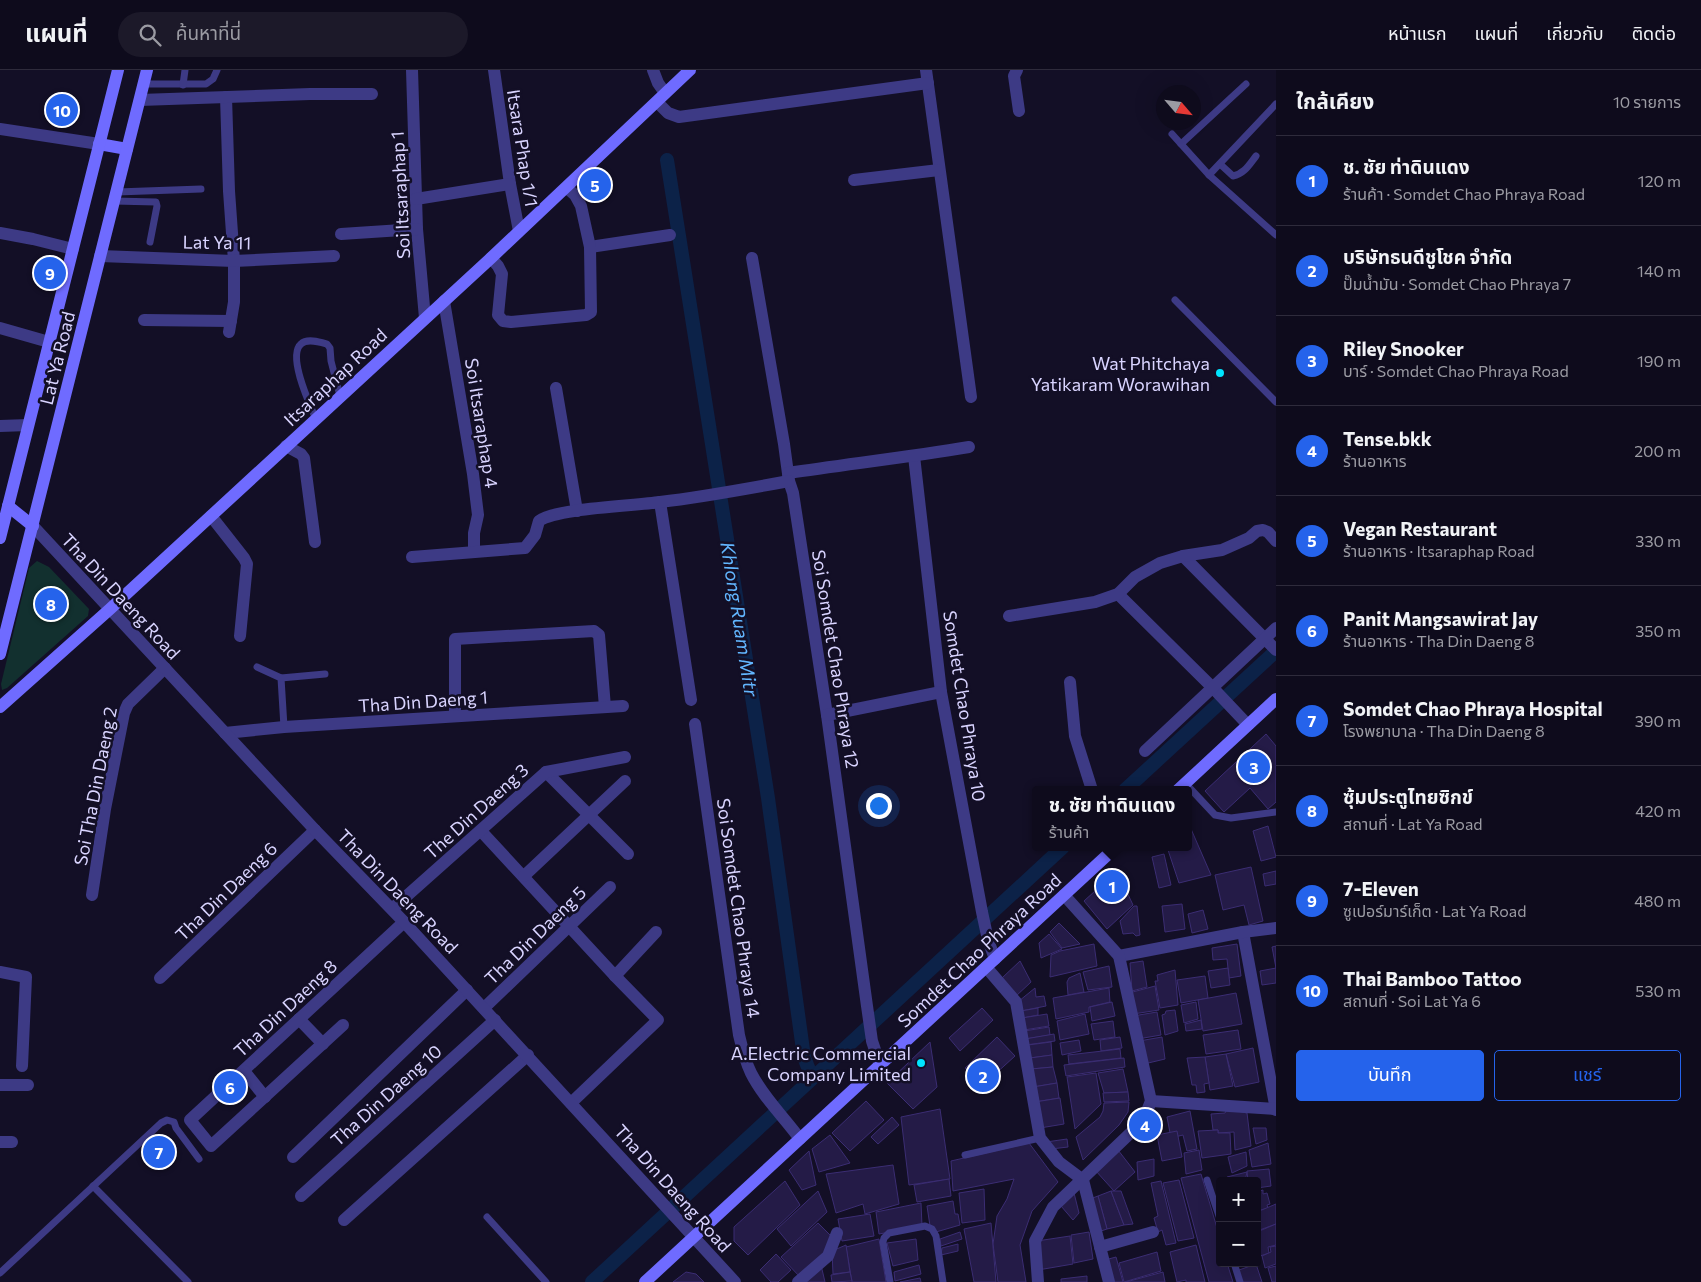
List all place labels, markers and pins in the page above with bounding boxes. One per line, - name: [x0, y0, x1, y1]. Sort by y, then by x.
- pin: 10: [46, 91, 78, 129]
- pin: 5: [579, 166, 611, 204]
- pin: 9: [34, 254, 66, 292]
- place label: Wat Phitchaya Yatikaram Worawihan: [1031, 352, 1210, 395]
- marker: Wat Phitchaya Yatikaram Worawihan: [1214, 367, 1226, 379]
- pin: 8: [35, 585, 67, 623]
- pin: 3: [1238, 748, 1270, 786]
- pin: 1: [1096, 867, 1128, 905]
- place label: A.Electric Commercial Company Limited: [731, 1042, 911, 1085]
- marker: A.Electric Commercial Company Limited: [915, 1057, 927, 1069]
- pin: 2: [967, 1057, 999, 1095]
- pin: 6: [214, 1068, 246, 1106]
- pin: 4: [1129, 1106, 1161, 1144]
- pin: 7: [143, 1133, 175, 1171]

